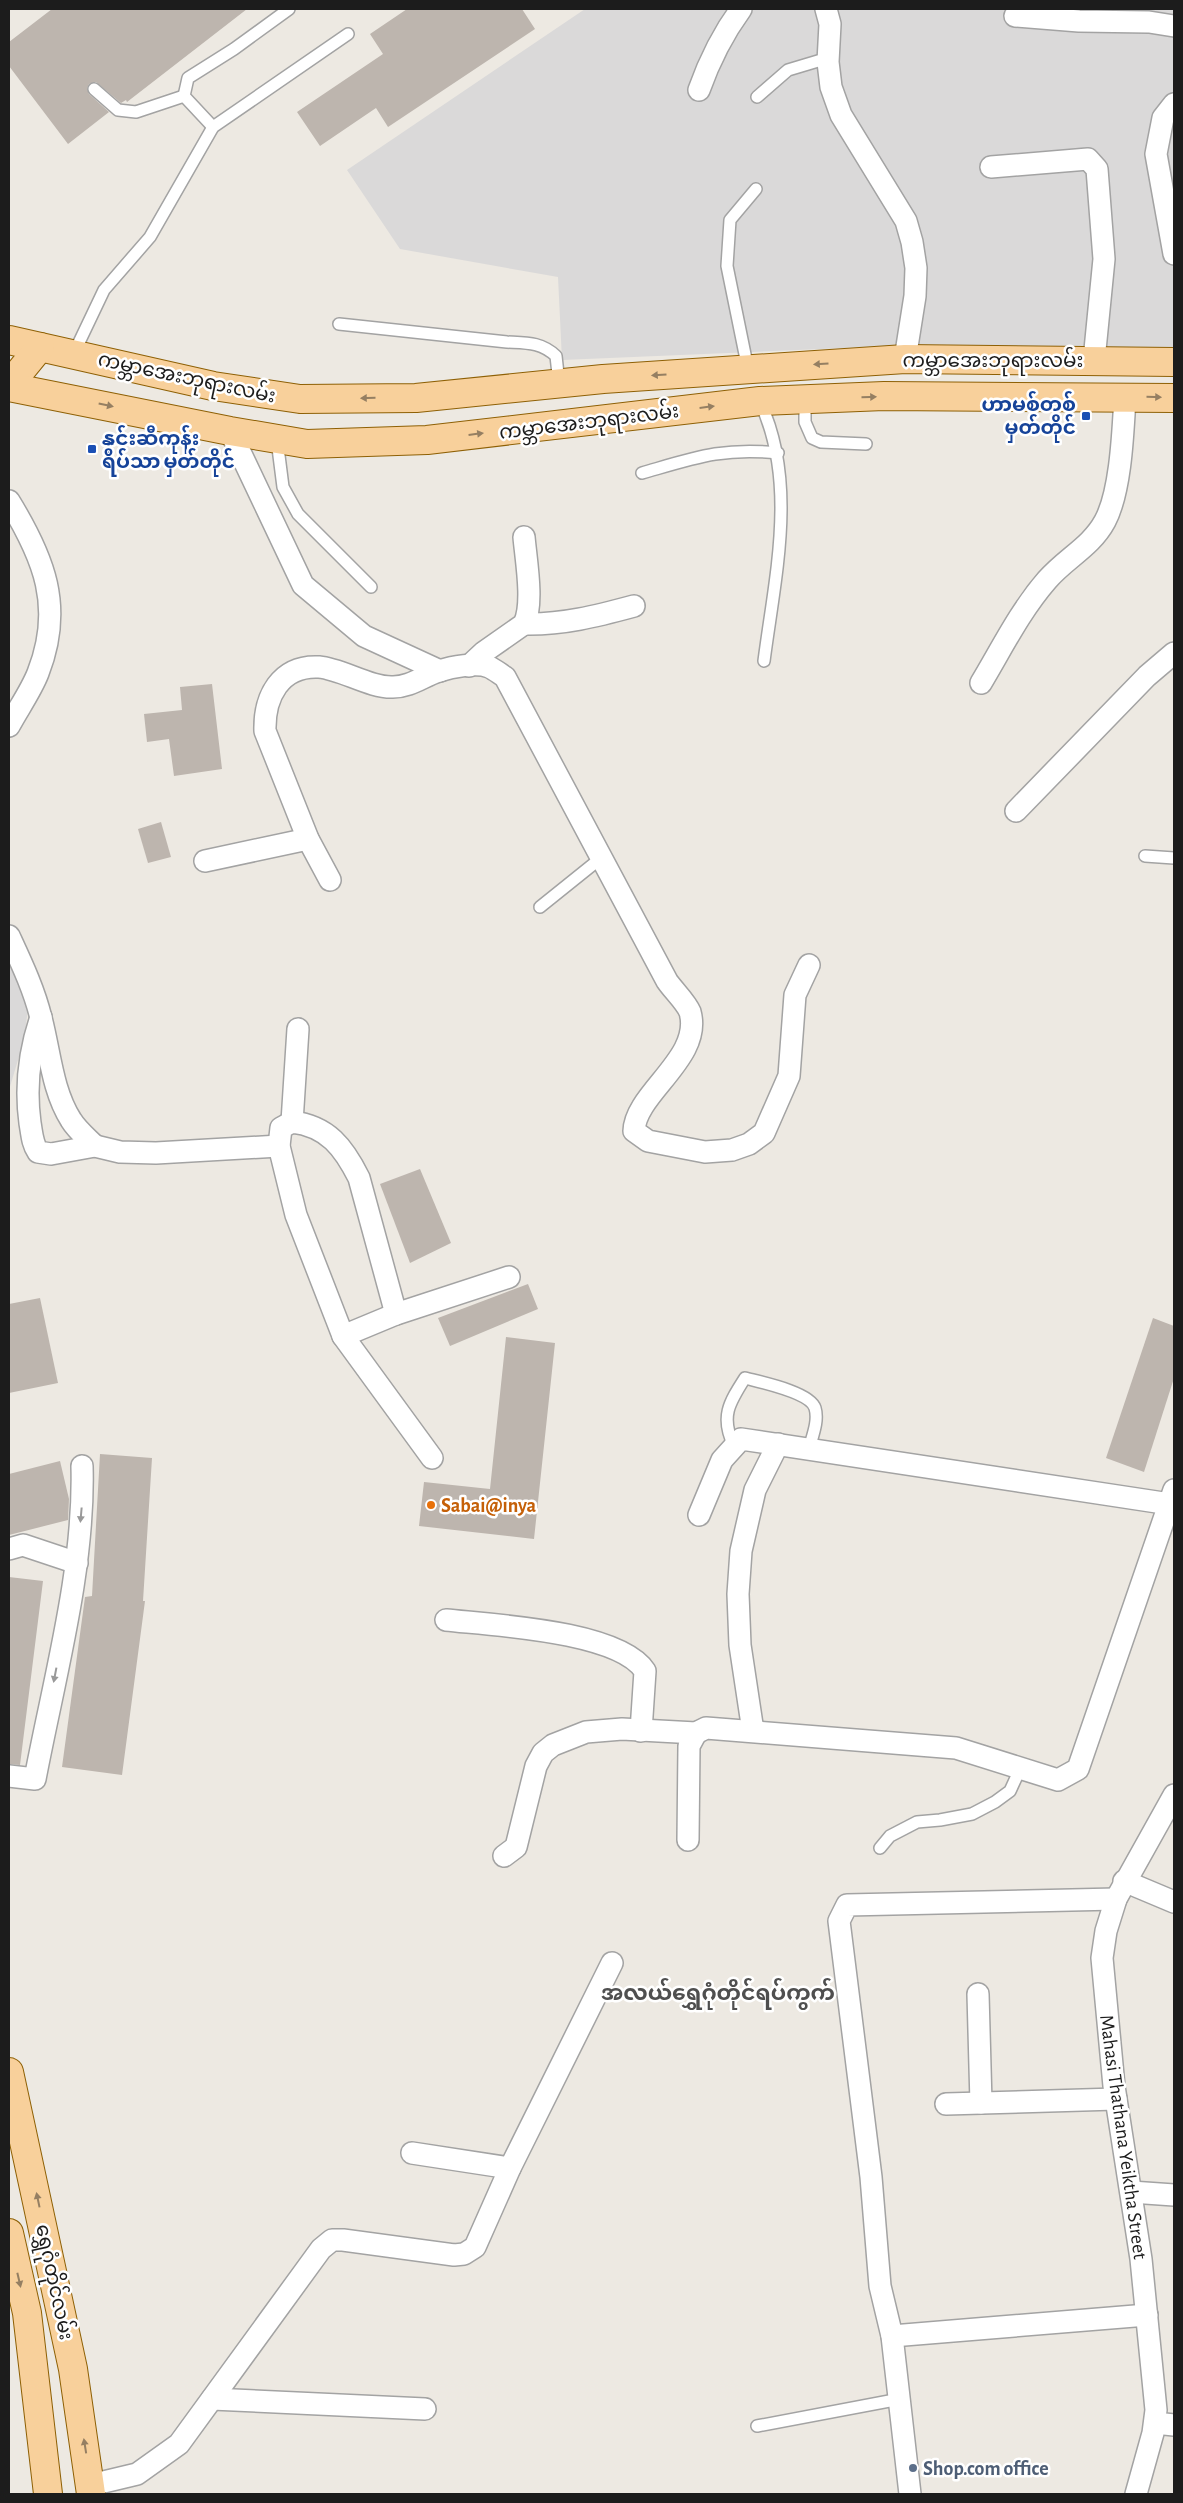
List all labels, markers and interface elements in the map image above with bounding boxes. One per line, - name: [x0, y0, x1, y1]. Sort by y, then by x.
- street label: ကမ္ဘာအေးဘုရားလမ်း: [95, 344, 278, 412]
- street label: ကမ္ဘာအေးဘုရားလမ်း: [903, 346, 1083, 377]
- one-way arrow: [813, 361, 829, 369]
- one-way arrow: [651, 372, 667, 380]
- place label: ဟာမစ်တစ် မှတ်တိုင်: [982, 391, 1076, 443]
- one-way arrow: [861, 393, 877, 401]
- one-way arrow: [1146, 394, 1162, 402]
- one-way arrow: [359, 395, 375, 403]
- street label: ကမ္ဘာအေးဘုရားလမ်း: [497, 396, 681, 449]
- one-way arrow: [98, 402, 114, 410]
- one-way arrow: [699, 403, 715, 411]
- marker: ဟာမစ်တစ် မှတ်တိုင်: [1080, 410, 1092, 422]
- place label: နှင်းဆီကုန်း ရိပ်သာ မှတ်တိုင်: [102, 425, 235, 477]
- one-way arrow: [468, 430, 484, 438]
- marker: နှင်းဆီကုန်း ရိပ်သာ မှတ်တိုင်: [86, 443, 98, 455]
- place label: Sabai@inya: [441, 1496, 537, 1516]
- marker: Sabai@inya: [425, 1499, 437, 1511]
- one-way arrow: [77, 1507, 85, 1523]
- one-way arrow: [51, 1668, 59, 1683]
- district label: အလယ်ရွှေဂုံတိုင်ရပ်ကွက်: [601, 1977, 835, 2010]
- street label: Mahasi Thathana Yeiktha Street: [1096, 2014, 1150, 2261]
- one-way arrow: [33, 2192, 41, 2208]
- street label: ရွှေဂုံတိုင်လမ်း: [26, 2221, 81, 2343]
- one-way arrow: [15, 2273, 23, 2288]
- one-way arrow: [80, 2438, 88, 2454]
- place label: Shop.com office: [923, 2459, 1049, 2479]
- marker: Shop.com office: [907, 2462, 919, 2474]

